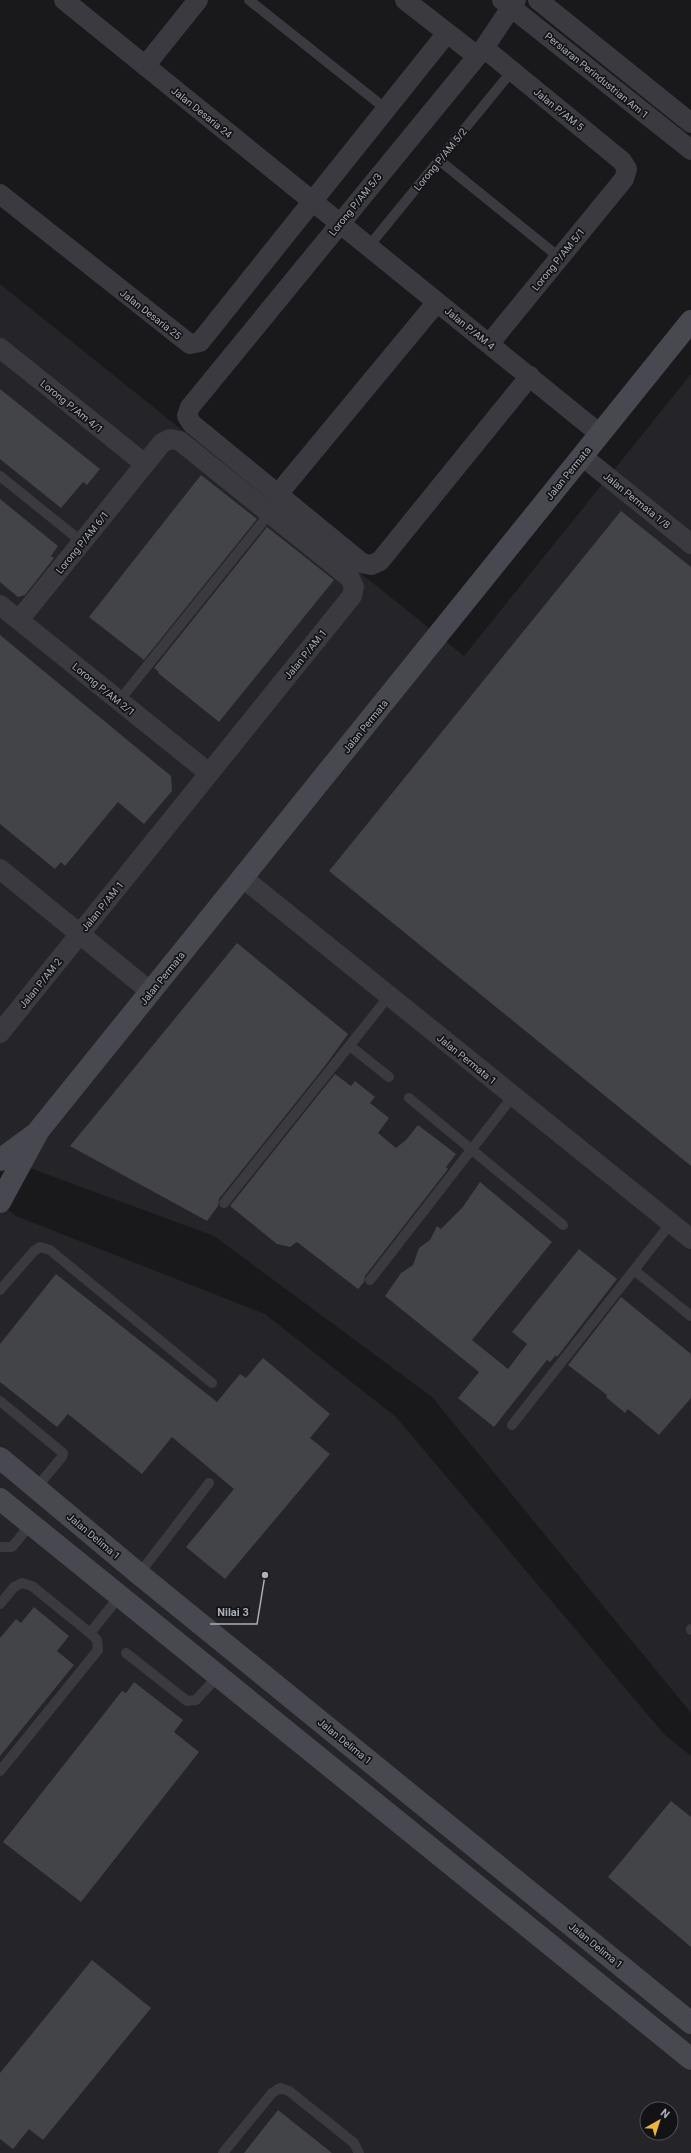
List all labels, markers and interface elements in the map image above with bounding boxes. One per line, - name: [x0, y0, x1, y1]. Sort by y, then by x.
- street label: Persiaran Perindustrian Am 1: [543, 30, 651, 120]
- street label: Jalan Desaria 24: [169, 85, 234, 140]
- street label: Jalan P/AM 5: [532, 86, 586, 133]
- street label: Lorong P/AM 5/2: [412, 126, 469, 193]
- street label: Lorong P/AM 5/3: [327, 171, 384, 238]
- street label: Lorong P/AM 5/1: [530, 226, 587, 293]
- street label: Jalan Desaria 25: [118, 287, 184, 342]
- street label: Jalan P/AM 4: [443, 305, 497, 352]
- street label: Lorong P/Am 4/1: [38, 378, 105, 435]
- street label: Jalan Permata: [544, 445, 593, 502]
- street label: Jalan Permata 1/8: [601, 470, 673, 531]
- street label: Lorong P/AM 6/1: [54, 509, 111, 576]
- street label: Jalan P/AM 1: [282, 627, 329, 681]
- street label: Lorong P/AM 2/1: [70, 661, 137, 718]
- street label: Jalan Permata: [341, 698, 390, 755]
- street label: Jalan P/AM 1: [79, 879, 126, 933]
- street label: Jalan Permata: [138, 950, 187, 1007]
- street label: Jalan P/AM 2: [17, 956, 64, 1010]
- street label: Jalan Permata 1: [435, 1032, 498, 1087]
- street label: Jalan Delima 1: [65, 1511, 122, 1562]
- callout: Nilai 3: [210, 1601, 257, 1624]
- text: Nilai 3: [217, 1606, 249, 1619]
- street label: Jalan Delima 1: [316, 1716, 374, 1766]
- street label: Jalan Delima 1: [567, 1920, 625, 1970]
- north arrow: [639, 2101, 679, 2141]
- text: N: [658, 2106, 672, 2121]

